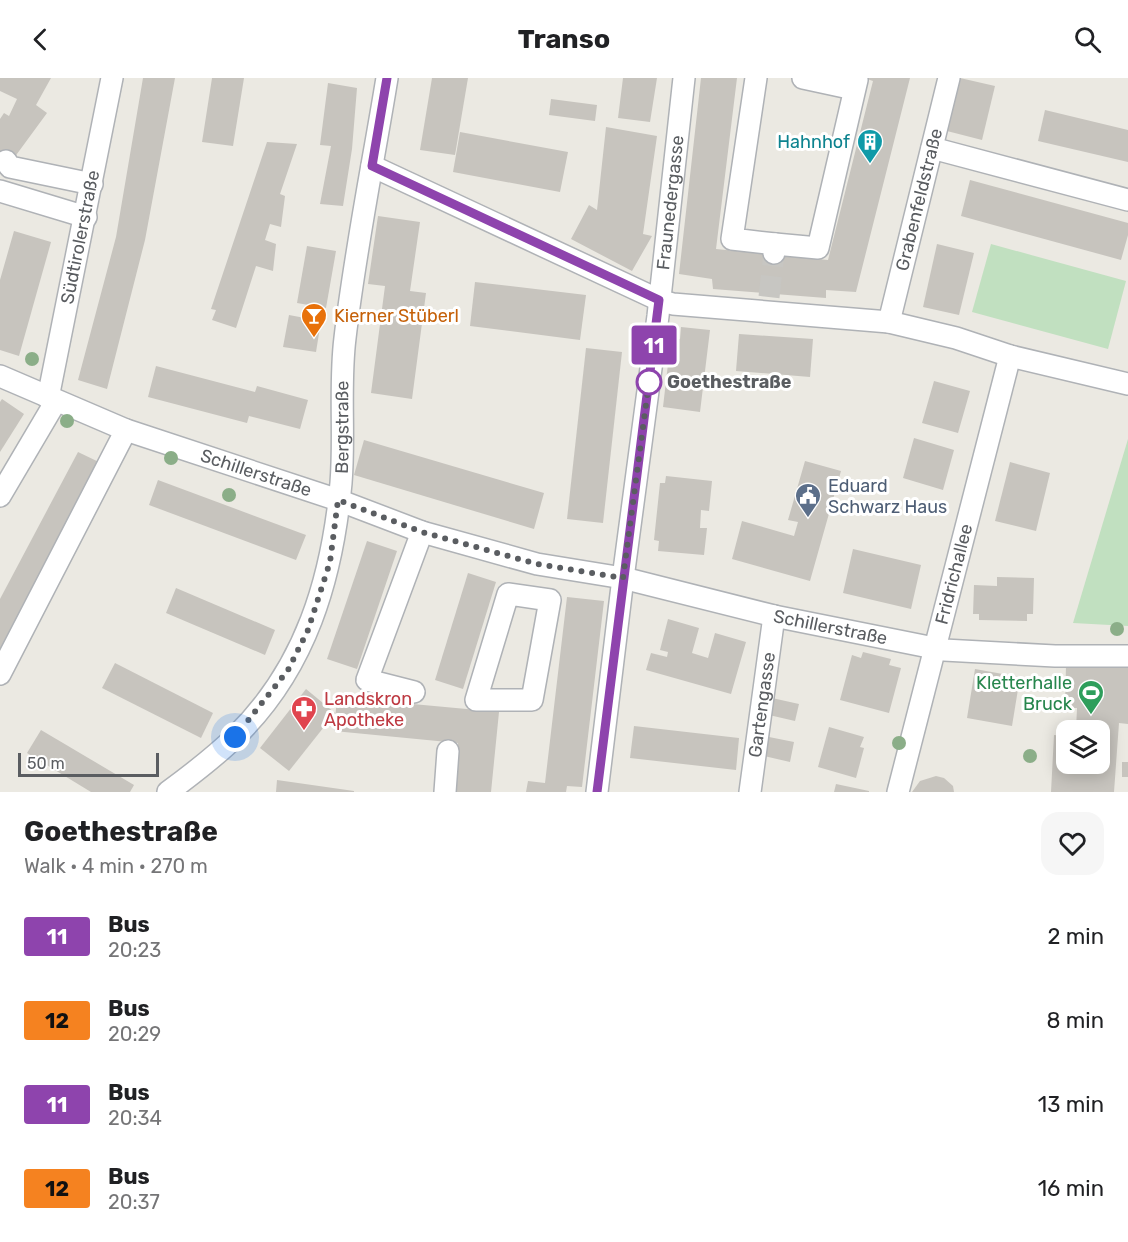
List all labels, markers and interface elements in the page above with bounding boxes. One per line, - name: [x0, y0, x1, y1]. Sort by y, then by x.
- icon: back: [24, 23, 57, 56]
- text: Transo: [518, 23, 610, 55]
- icon: search: [1071, 23, 1104, 56]
- street label: Grabenfeldstraße: [891, 126, 947, 273]
- building icon: Hahnhof: [855, 127, 885, 165]
- place label: Hahnhof: [777, 131, 850, 153]
- street label: Fraunedergasse: [652, 134, 689, 271]
- street label: Südtirolerstraße: [56, 168, 104, 306]
- bar icon: Kierner Stüberl: [299, 301, 329, 339]
- place label: Kierner Stüberl: [334, 305, 459, 327]
- line badge: 11: [627, 326, 681, 364]
- text: 11: [644, 333, 664, 358]
- marker: Goethestraße: [636, 369, 662, 395]
- place label: Goethestraße: [667, 371, 792, 393]
- street label: Bergstraße: [331, 381, 353, 474]
- street label: Schillerstraße: [198, 444, 314, 502]
- place label: Eduard Schwarz Haus: [828, 475, 947, 518]
- public building icon: Eduard Schwarz Haus: [793, 481, 823, 519]
- street label: Fridrichallee: [930, 521, 977, 627]
- street label: Schillerstraße: [772, 605, 889, 649]
- street label: Gartengasse: [744, 651, 780, 759]
- place label: Kletterhalle Bruck: [976, 672, 1073, 715]
- sports icon: Kletterhalle Bruck: [1076, 678, 1106, 716]
- place label: Landskron Apotheke: [324, 688, 412, 731]
- pharmacy icon: Landskron Apotheke: [289, 694, 319, 732]
- map controls: [1056, 720, 1110, 774]
- button: layers: [1056, 720, 1110, 774]
- your location: [220, 722, 250, 752]
- scale bar: [18, 750, 159, 778]
- text: 50 m: [27, 754, 65, 773]
- button: heart: [1041, 812, 1104, 875]
- text: Goethestraße: [24, 815, 218, 848]
- text: Walk · 4 min · 270 m: [24, 854, 208, 878]
- text: Bus: [108, 911, 150, 938]
- text: 2 min: [1047, 923, 1104, 950]
- text: 11: [47, 924, 67, 949]
- text: 20:23: [108, 938, 161, 962]
- text: Bus: [108, 995, 150, 1022]
- text: 8 min: [1046, 1007, 1104, 1034]
- text: 12: [45, 1008, 69, 1033]
- text: 20:29: [108, 1022, 161, 1046]
- text: Bus: [108, 1079, 150, 1106]
- text: 13 min: [1038, 1091, 1104, 1118]
- text: 11: [47, 1092, 67, 1117]
- text: 20:34: [108, 1106, 162, 1130]
- text: Bus: [108, 1163, 150, 1190]
- text: 16 min: [1038, 1175, 1104, 1202]
- text: 12: [45, 1176, 69, 1201]
- text: 20:37: [108, 1190, 160, 1214]

